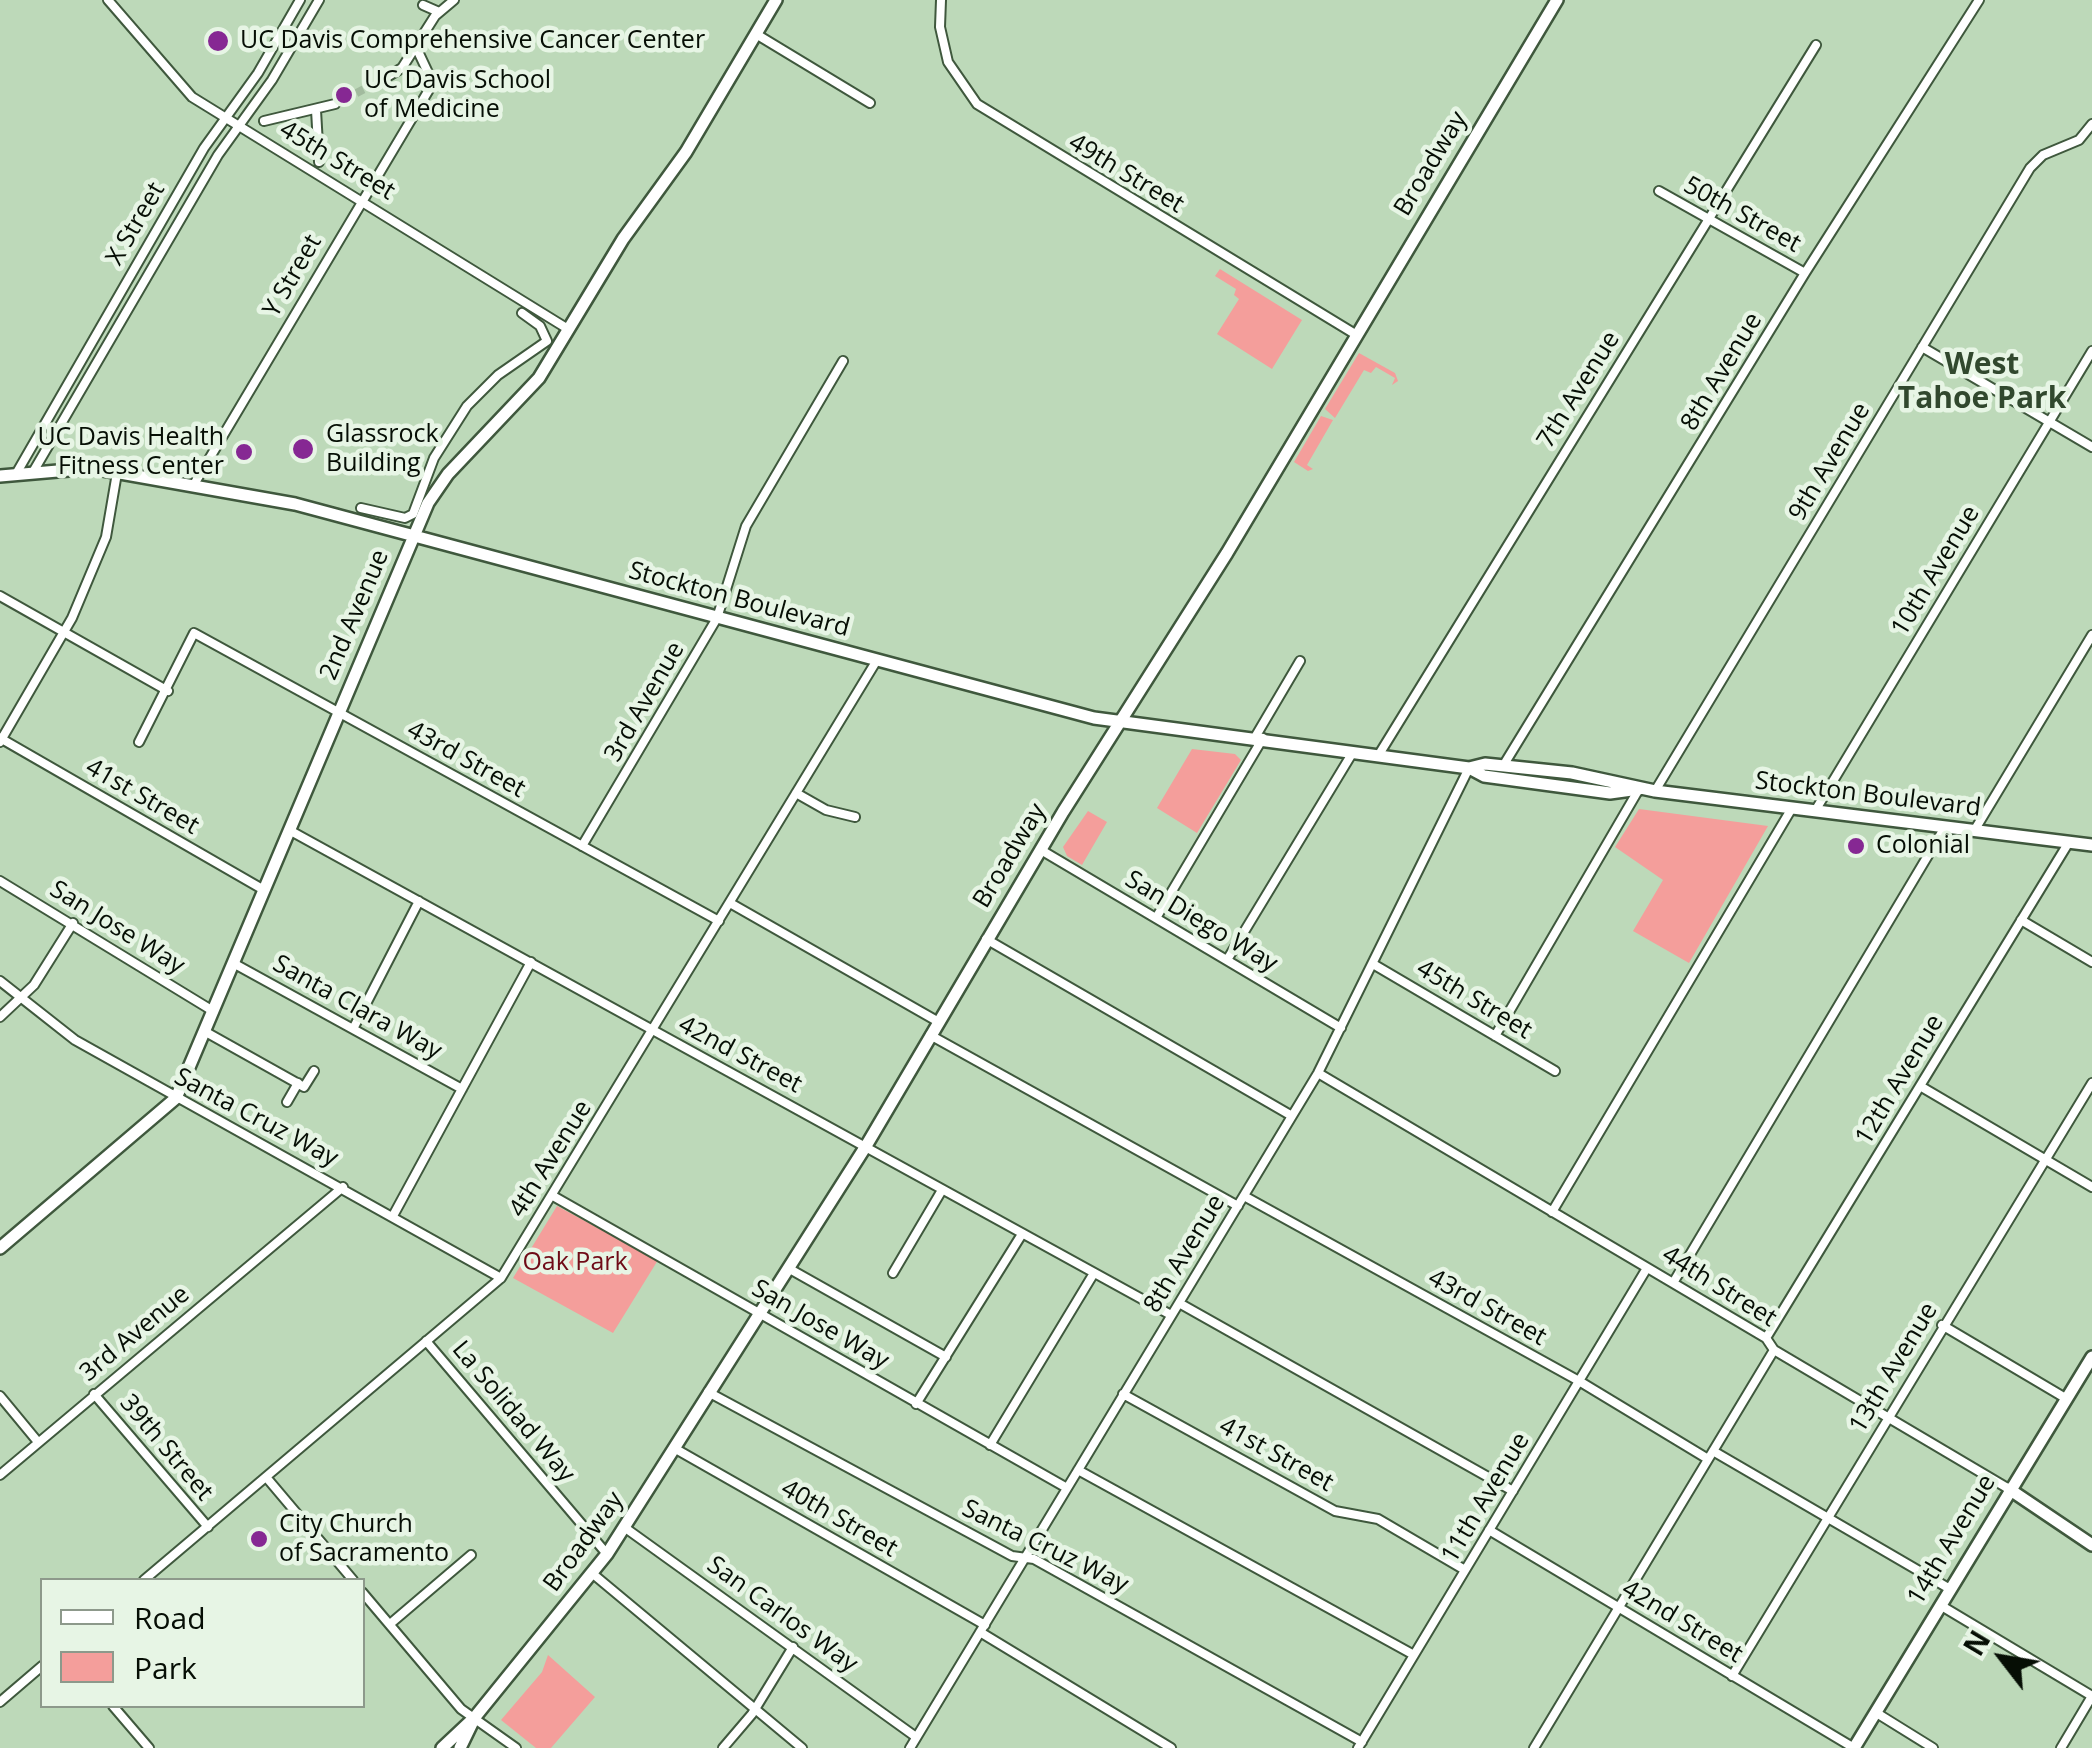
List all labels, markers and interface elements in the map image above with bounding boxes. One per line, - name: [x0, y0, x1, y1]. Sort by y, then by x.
- place label: UC Davis Comprehensive Cancer Center: [240, 26, 705, 56]
- marker: UC Davis Comprehensive Cancer Center: [205, 28, 231, 54]
- place label: UC Davis School of Medicine: [364, 66, 551, 125]
- marker: UC Davis School of Medicine: [333, 84, 355, 106]
- street label: Broadway: [1388, 106, 1474, 222]
- street label: 45th Street: [274, 115, 400, 207]
- street label: 49th Street: [1063, 128, 1189, 220]
- street label: 50th Street: [1678, 171, 1806, 259]
- street label: X Street: [100, 177, 172, 271]
- street label: Y Street: [257, 229, 329, 323]
- street label: 8th Avenue: [1675, 308, 1769, 436]
- street label: 7th Avenue: [1531, 326, 1627, 454]
- district label: West Tahoe Park: [1898, 347, 2066, 418]
- street label: 9th Avenue: [1783, 398, 1877, 526]
- place label: Glassrock Building: [326, 420, 439, 479]
- place label: UC Davis Health Fitness Center: [37, 423, 224, 482]
- marker: Glassrock Building: [290, 436, 316, 462]
- marker: UC Davis Health Fitness Center: [233, 441, 255, 463]
- street label: 10th Avenue: [1885, 501, 1987, 641]
- street label: 2nd Avenue: [314, 545, 396, 685]
- street label: Stockton Boulevard: [625, 556, 853, 644]
- street label: 3rd Avenue: [599, 637, 691, 767]
- street label: 43rd Street: [402, 715, 530, 805]
- street label: 41st Street: [80, 753, 204, 841]
- street label: Stockton Boulevard: [1753, 766, 1983, 824]
- street label: Broadway: [967, 798, 1053, 914]
- place label: Colonial: [1876, 831, 1970, 861]
- marker: Colonial: [1845, 835, 1867, 857]
- street label: San Diego Way: [1119, 865, 1283, 979]
- street label: San Jose Way: [44, 875, 190, 981]
- street label: Santa Clara Way: [267, 949, 447, 1067]
- street label: 45th Street: [1411, 954, 1537, 1046]
- street label: 42nd Street: [673, 1010, 807, 1100]
- street label: 12th Avenue: [1849, 1010, 1951, 1150]
- street label: Santa Cruz Way: [169, 1062, 343, 1174]
- street label: 4th Avenue: [503, 1095, 599, 1223]
- street label: 8th Avenue: [1138, 1190, 1232, 1318]
- street label: 44th Street: [1656, 1240, 1782, 1334]
- park label: Oak Park: [522, 1248, 628, 1278]
- street label: 43rd Street: [1423, 1263, 1551, 1353]
- street label: San Jose Way: [746, 1274, 894, 1376]
- street label: 3rd Avenue: [74, 1280, 196, 1388]
- street label: 13th Avenue: [1843, 1298, 1945, 1438]
- street label: La Solidad Way: [445, 1335, 581, 1489]
- street label: 39th Street: [113, 1389, 219, 1507]
- street label: 41st Street: [1214, 1411, 1338, 1499]
- street label: 11th Avenue: [1435, 1428, 1537, 1568]
- street label: 14th Avenue: [1901, 1470, 2003, 1610]
- street label: 40th Street: [776, 1474, 902, 1564]
- street label: Broadway: [538, 1486, 630, 1598]
- street label: Santa Cruz Way: [957, 1494, 1133, 1600]
- place label: City Church of Sacramento: [279, 1510, 449, 1569]
- marker: City Church of Sacramento: [248, 1528, 270, 1550]
- street label: San Carlos Way: [701, 1550, 863, 1680]
- street label: 42nd Street: [1616, 1574, 1748, 1670]
- legend: [40, 1578, 365, 1708]
- text: Road: [134, 1597, 206, 1638]
- north arrow: [1952, 1608, 2052, 1708]
- text: N: [1954, 1623, 1998, 1662]
- text: Park: [134, 1647, 197, 1688]

